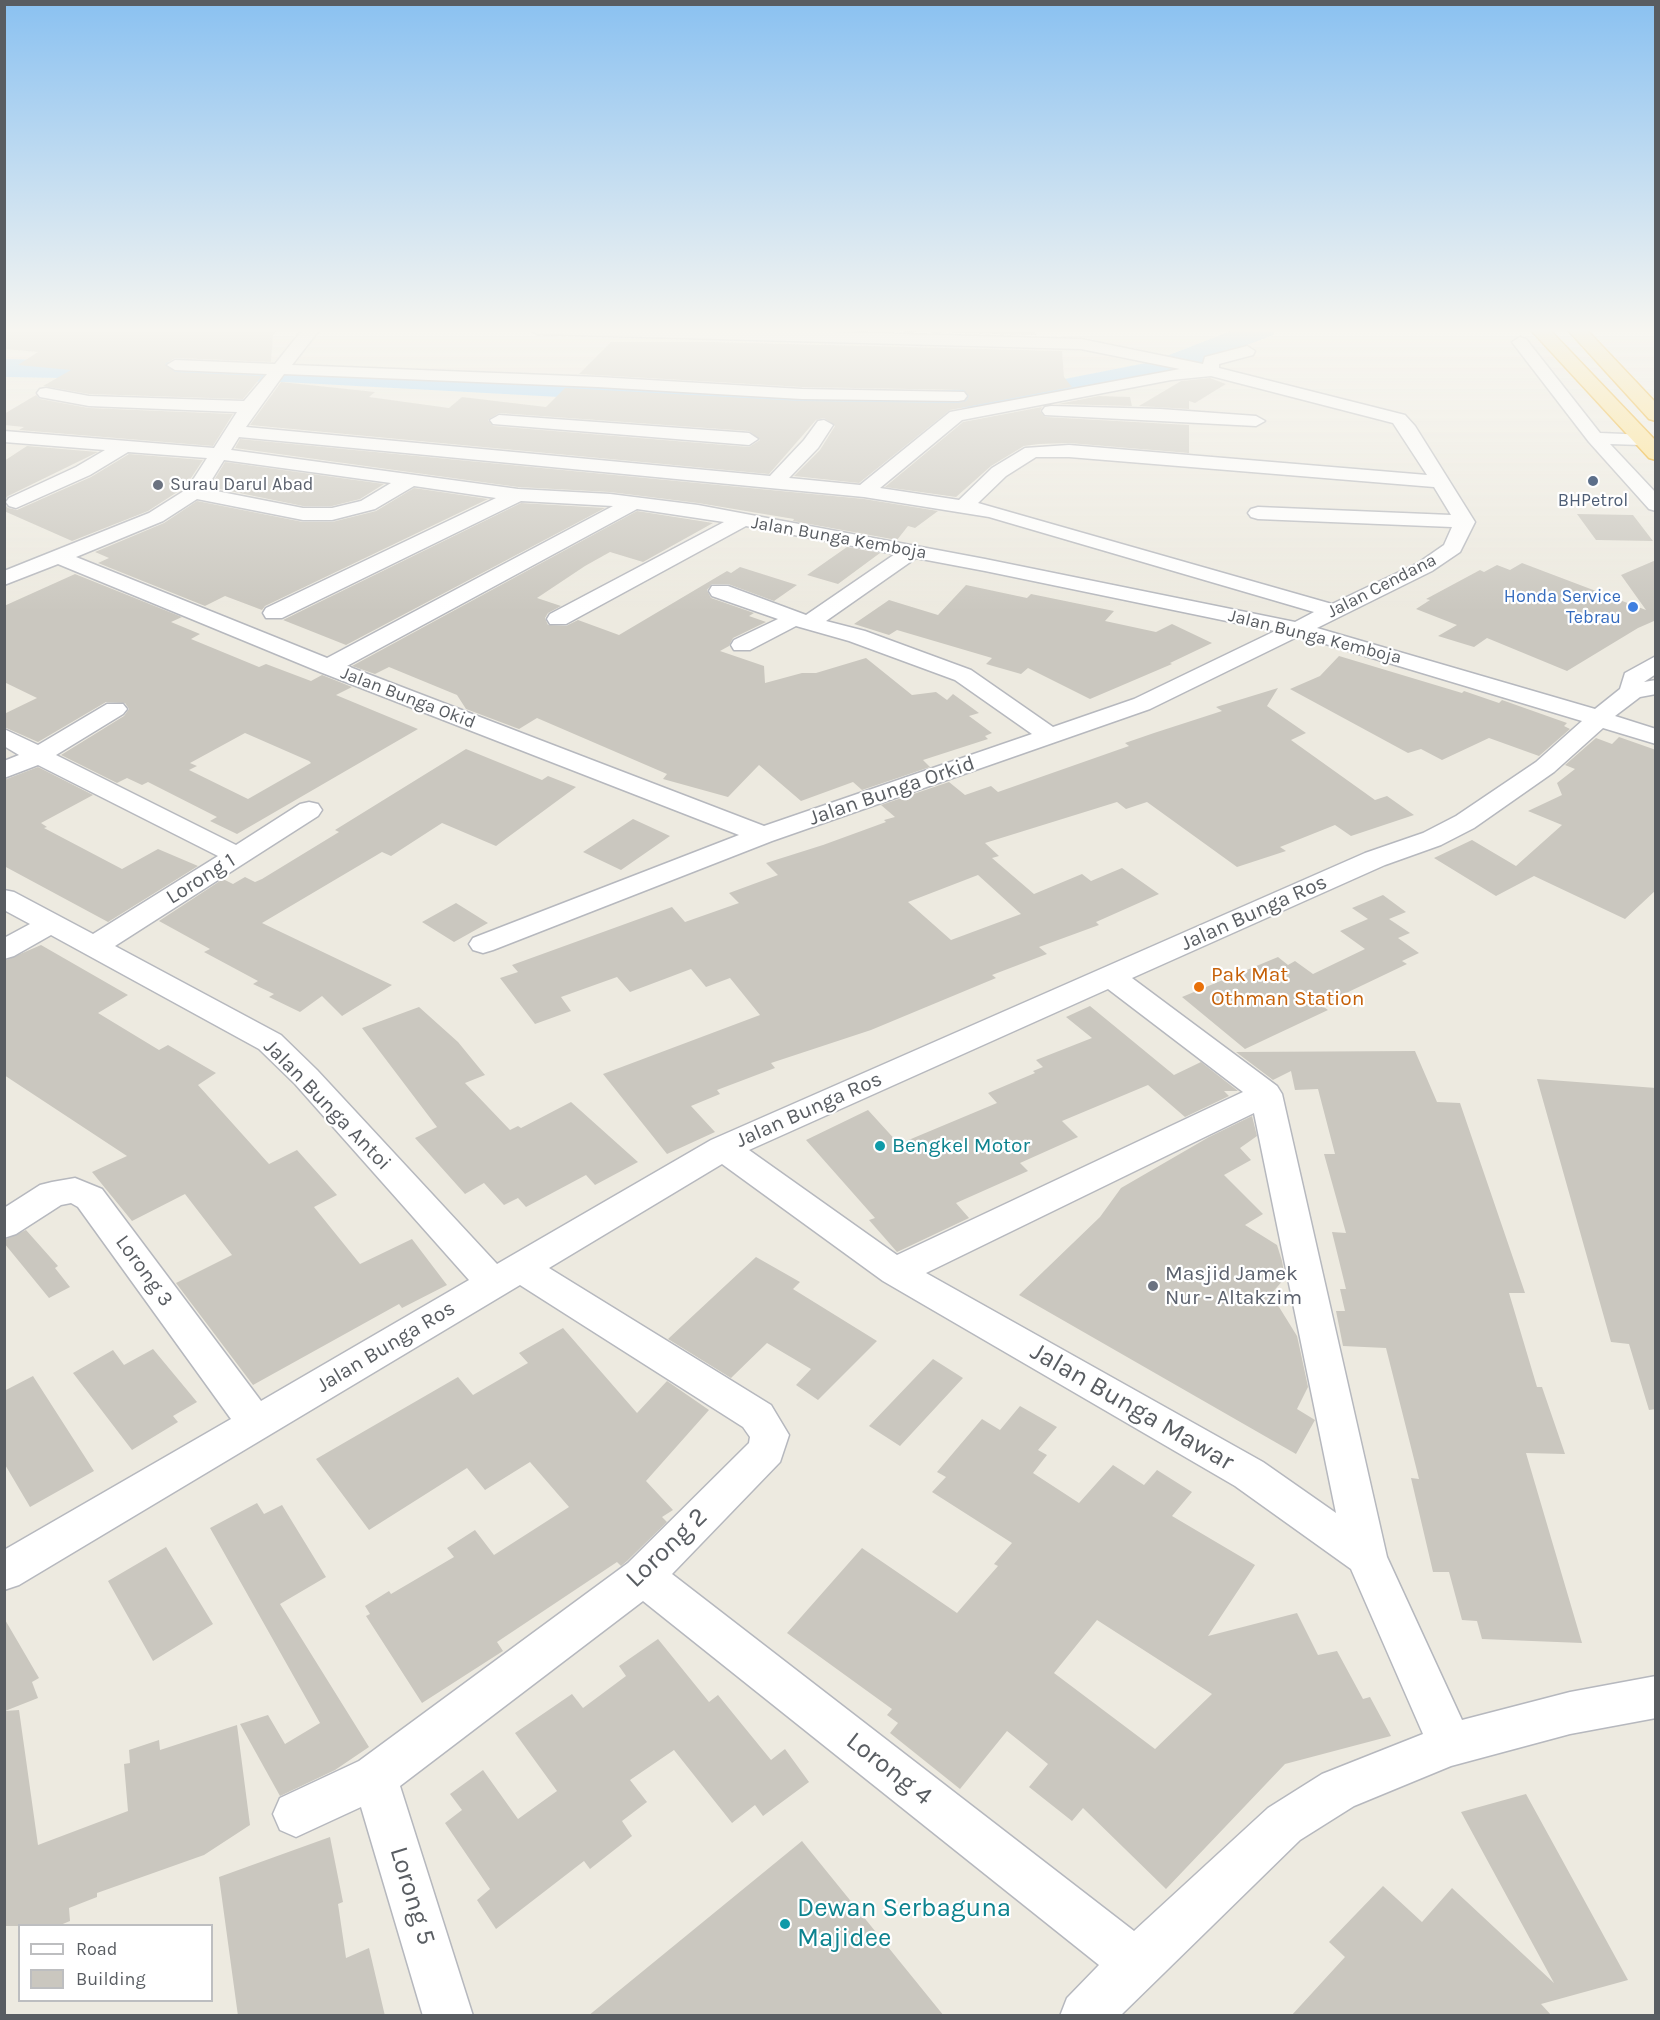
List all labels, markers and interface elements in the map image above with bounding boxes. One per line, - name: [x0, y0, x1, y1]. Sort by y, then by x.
- place label: Surau Darul Abad: [170, 474, 313, 496]
- marker: BHPetrol: [1586, 474, 1600, 488]
- marker: Surau Darul Abad: [151, 478, 165, 492]
- place label: BHPetrol: [1558, 490, 1628, 512]
- street label: Jalan Bunga Kemboja: [750, 512, 928, 564]
- street label: Jalan Cendana: [1324, 549, 1440, 623]
- place label: Honda Service Tebrau: [1504, 586, 1621, 628]
- marker: Honda Service Tebrau: [1626, 600, 1640, 614]
- street label: Jalan Bunga Kemboja: [1226, 605, 1404, 669]
- street label: Jalan Bunga Okid: [338, 662, 478, 734]
- street label: Jalan Bunga Orkid: [806, 751, 978, 831]
- street label: Lorong 1: [162, 848, 240, 910]
- street label: Jalan Bunga Ros: [1177, 869, 1331, 957]
- place label: Pak Mat Othman Station: [1211, 962, 1364, 1012]
- marker: Pak Mat Othman Station: [1192, 980, 1206, 994]
- street label: Jalan Bunga Antoi: [258, 1034, 396, 1176]
- street label: Jalan Bunga Ros: [732, 1066, 886, 1154]
- place label: Bengkel Motor: [892, 1133, 1030, 1159]
- marker: Bengkel Motor: [873, 1139, 887, 1153]
- street label: Lorong 3: [110, 1230, 178, 1312]
- place label: Masjid Jamek Nur - Altakzim: [1165, 1261, 1302, 1311]
- marker: Masjid Jamek Nur - Altakzim: [1146, 1279, 1160, 1293]
- street label: Jalan Bunga Ros: [312, 1296, 460, 1398]
- street label: Jalan Bunga Mawar: [1025, 1336, 1239, 1478]
- street label: Lorong 2: [620, 1501, 714, 1595]
- street label: Lorong 4: [840, 1726, 938, 1812]
- street label: Lorong 5: [382, 1843, 442, 1949]
- place label: Dewan Serbaguna Majidee: [797, 1893, 1011, 1954]
- marker: Dewan Serbaguna Majidee: [778, 1917, 792, 1931]
- legend: [18, 1924, 213, 2002]
- text: Road: [76, 1938, 117, 1960]
- text: Building: [76, 1968, 146, 1990]

